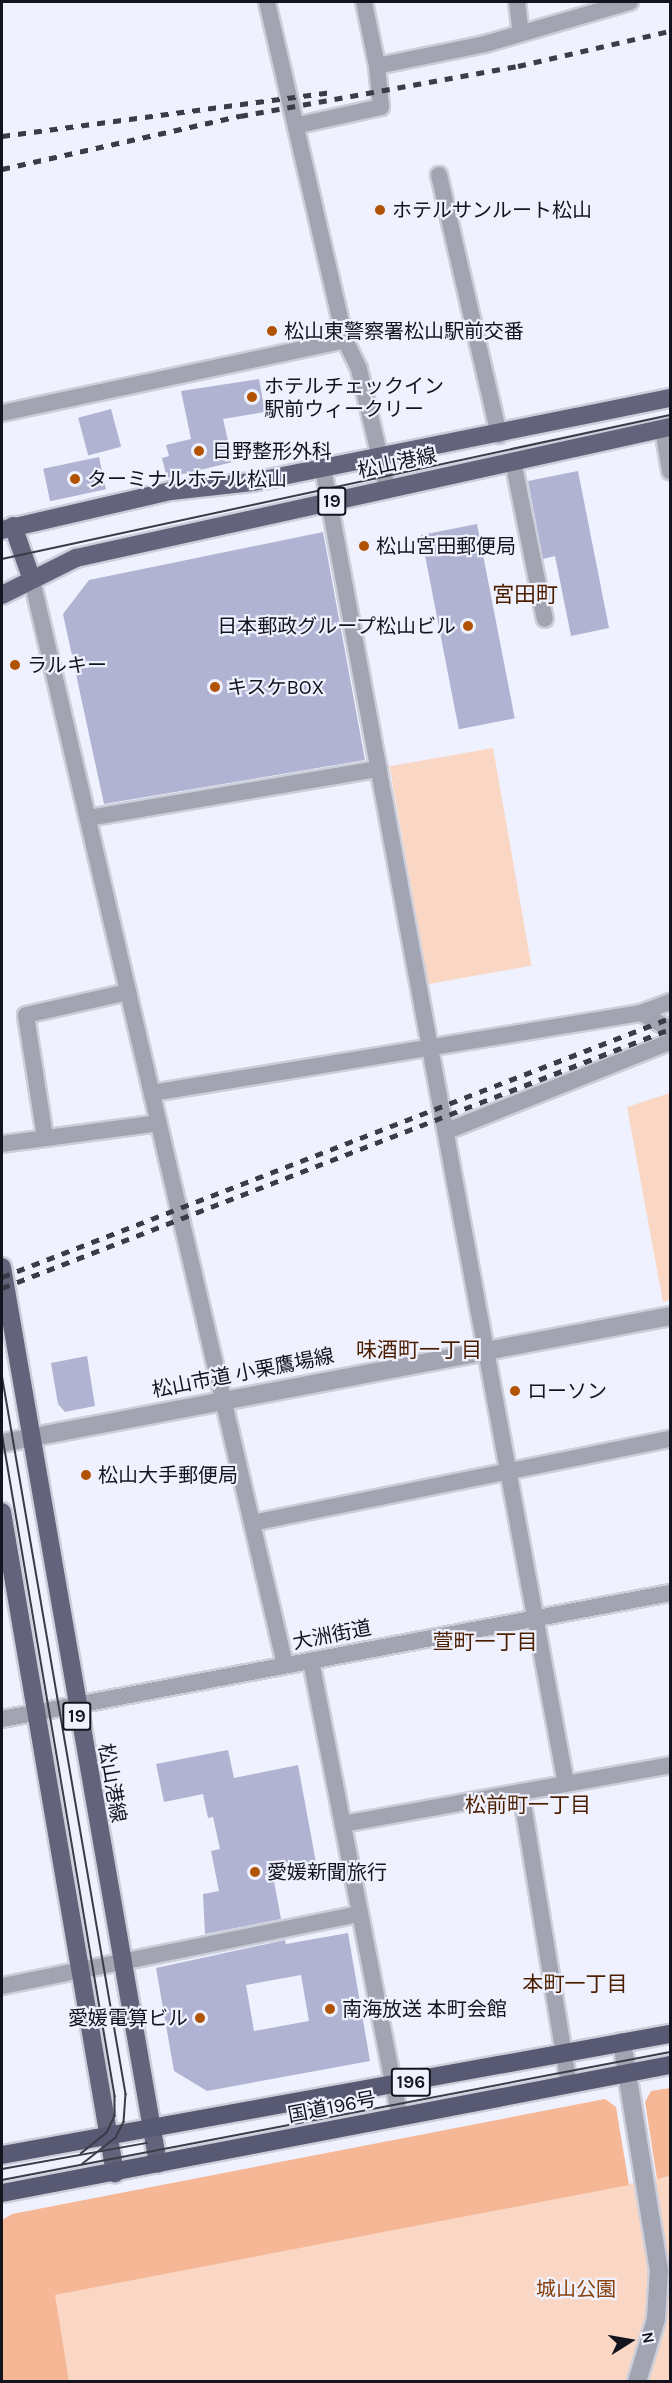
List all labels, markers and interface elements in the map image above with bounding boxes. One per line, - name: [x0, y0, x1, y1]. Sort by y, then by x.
- place label: ホテルサンルート松山: [392, 198, 592, 222]
- marker: ホテルサンルート松山: [373, 203, 387, 217]
- place label: 松山東警察署松山駅前交番: [284, 319, 524, 343]
- marker: 松山東警察署松山駅前交番: [265, 324, 279, 338]
- place label: ホテルチェックイン 駅前ウィークリー: [264, 374, 444, 421]
- marker: ホテルチェックイン 駅前ウィークリー: [245, 390, 259, 404]
- place label: 日野整形外科: [212, 439, 332, 463]
- marker: 日野整形外科: [190, 442, 208, 460]
- street label: 松山港線: [355, 443, 439, 483]
- place label: ターミナルホテル松山: [87, 467, 287, 491]
- marker: ターミナルホテル松山: [68, 472, 82, 486]
- road number: 19: [317, 486, 347, 516]
- place label: 松山宮田郵便局: [376, 534, 516, 558]
- marker: 松山宮田郵便局: [357, 539, 371, 553]
- district label: 宮田町: [492, 583, 558, 609]
- place label: 日本郵政グループ松山ビル: [216, 614, 456, 638]
- marker: 日本郵政グループ松山ビル: [461, 619, 475, 633]
- place label: ラルキー: [27, 653, 107, 677]
- marker: ラルキー: [8, 658, 22, 672]
- place label: キスケBOX: [227, 675, 325, 699]
- marker: キスケBOX: [208, 680, 222, 694]
- district label: 味酒町一丁目: [356, 1337, 482, 1363]
- street label: 松山市道 小栗鷹場線: [150, 1344, 336, 1402]
- place label: ローソン: [527, 1379, 607, 1403]
- marker: ローソン: [508, 1384, 522, 1398]
- place label: 松山大手郵便局: [98, 1463, 238, 1487]
- marker: 松山大手郵便局: [79, 1468, 93, 1482]
- street label: 大洲街道: [290, 1616, 374, 1654]
- district label: 萱町一丁目: [433, 1629, 537, 1655]
- road number: 19: [62, 1701, 92, 1731]
- street label: 松山港線: [93, 1742, 131, 1824]
- district label: 松前町一丁目: [465, 1792, 591, 1818]
- place label: 愛媛新聞旅行: [267, 1860, 387, 1884]
- marker: 愛媛新聞旅行: [248, 1865, 262, 1879]
- district label: 本町一丁目: [523, 1971, 627, 1997]
- place label: 南海放送 本町会館: [342, 1997, 507, 2021]
- marker: 南海放送 本町会館: [323, 2002, 337, 2016]
- place label: 愛媛電算ビル: [68, 2006, 188, 2030]
- marker: 愛媛電算ビル: [193, 2011, 207, 2025]
- road number: 196: [390, 2067, 432, 2097]
- street label: 国道196号: [286, 2087, 378, 2127]
- park label: 城山公園: [536, 2277, 616, 2301]
- north arrow: [600, 2311, 660, 2371]
- text: N: [638, 2330, 659, 2345]

